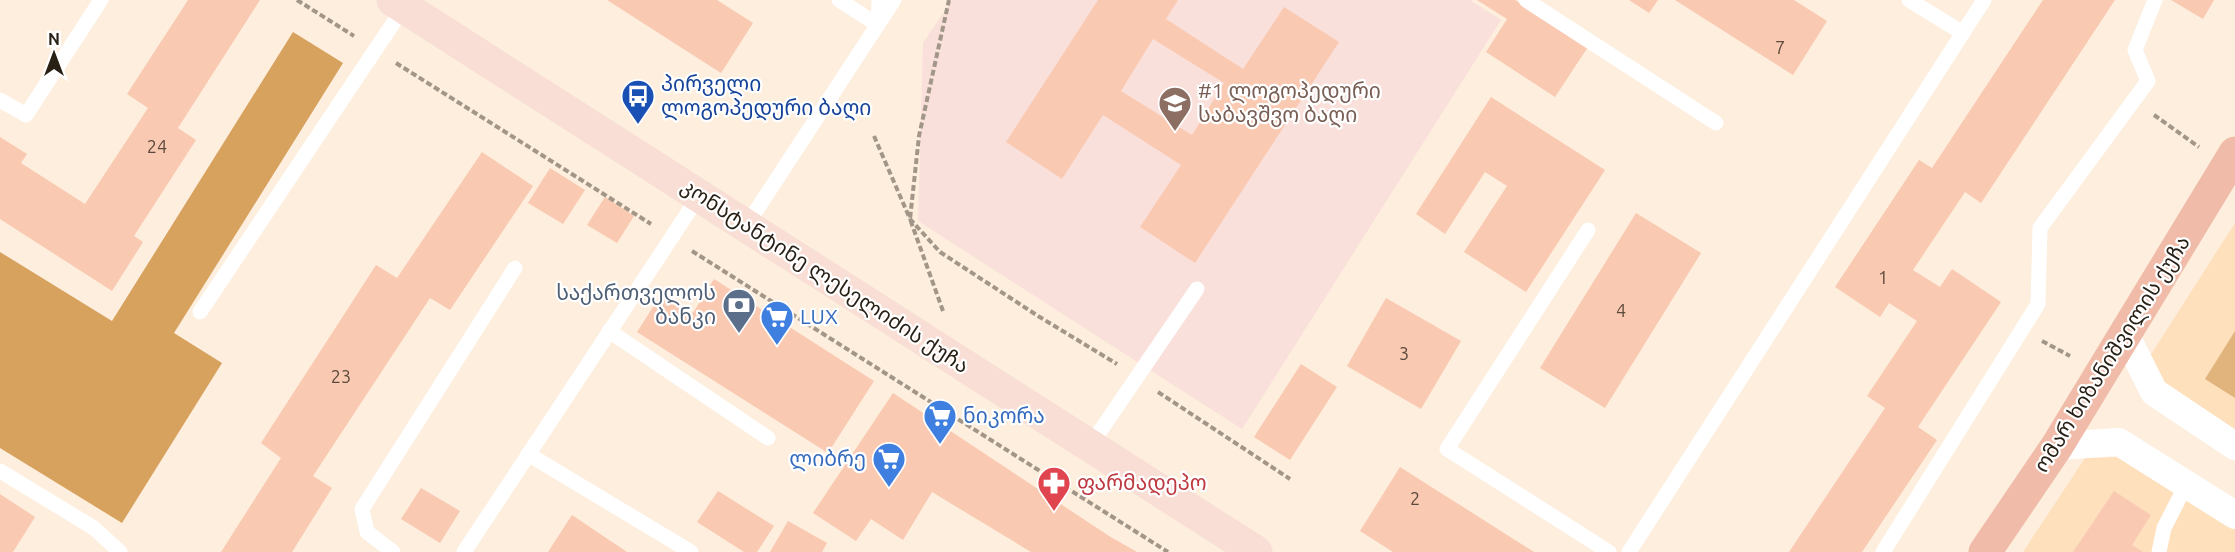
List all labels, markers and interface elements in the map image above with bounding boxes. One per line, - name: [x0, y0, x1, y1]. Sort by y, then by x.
- north arrow: [24, 24, 84, 84]
- text: N: [48, 30, 60, 48]
- house number: 7: [1775, 37, 1785, 57]
- place label: პირველი ლოგოპედური ბაღი: [661, 71, 871, 121]
- bus stop icon: პირველი ლოგოპედური ბაღი: [620, 78, 656, 125]
- place label: #1 ლოგოპედური საბავშვო ბაღი: [1198, 78, 1381, 128]
- school or university icon: #1 ლოგოპედური საბავშვო ბაღი: [1157, 85, 1193, 132]
- house number: 24: [147, 136, 167, 156]
- street label: კონსტანტინე ლესელიძის ქუჩა: [676, 173, 974, 379]
- street label: ომარ ხიზანიშვილის ქუჩა: [2028, 231, 2196, 477]
- house number: 1: [1878, 267, 1888, 287]
- place label: საქართველოს ბანკი: [556, 280, 716, 329]
- bank icon: საქართველოს ბანკი: [721, 287, 757, 334]
- supermarket icon: LUX: [759, 299, 795, 346]
- house number: 4: [1616, 300, 1626, 320]
- place label: LUX: [800, 304, 838, 328]
- house number: 3: [1399, 343, 1409, 363]
- house number: 23: [331, 366, 351, 386]
- supermarket icon: ნიკორა: [922, 398, 958, 445]
- place label: ნიკორა: [963, 403, 1045, 428]
- supermarket icon: ლიბრე: [871, 441, 907, 488]
- place label: ლიბრე: [789, 446, 866, 472]
- pharmacy icon: ფარმადეპო: [1036, 465, 1072, 512]
- place label: ფარმადეპო: [1077, 470, 1207, 496]
- house number: 2: [1410, 488, 1420, 508]

